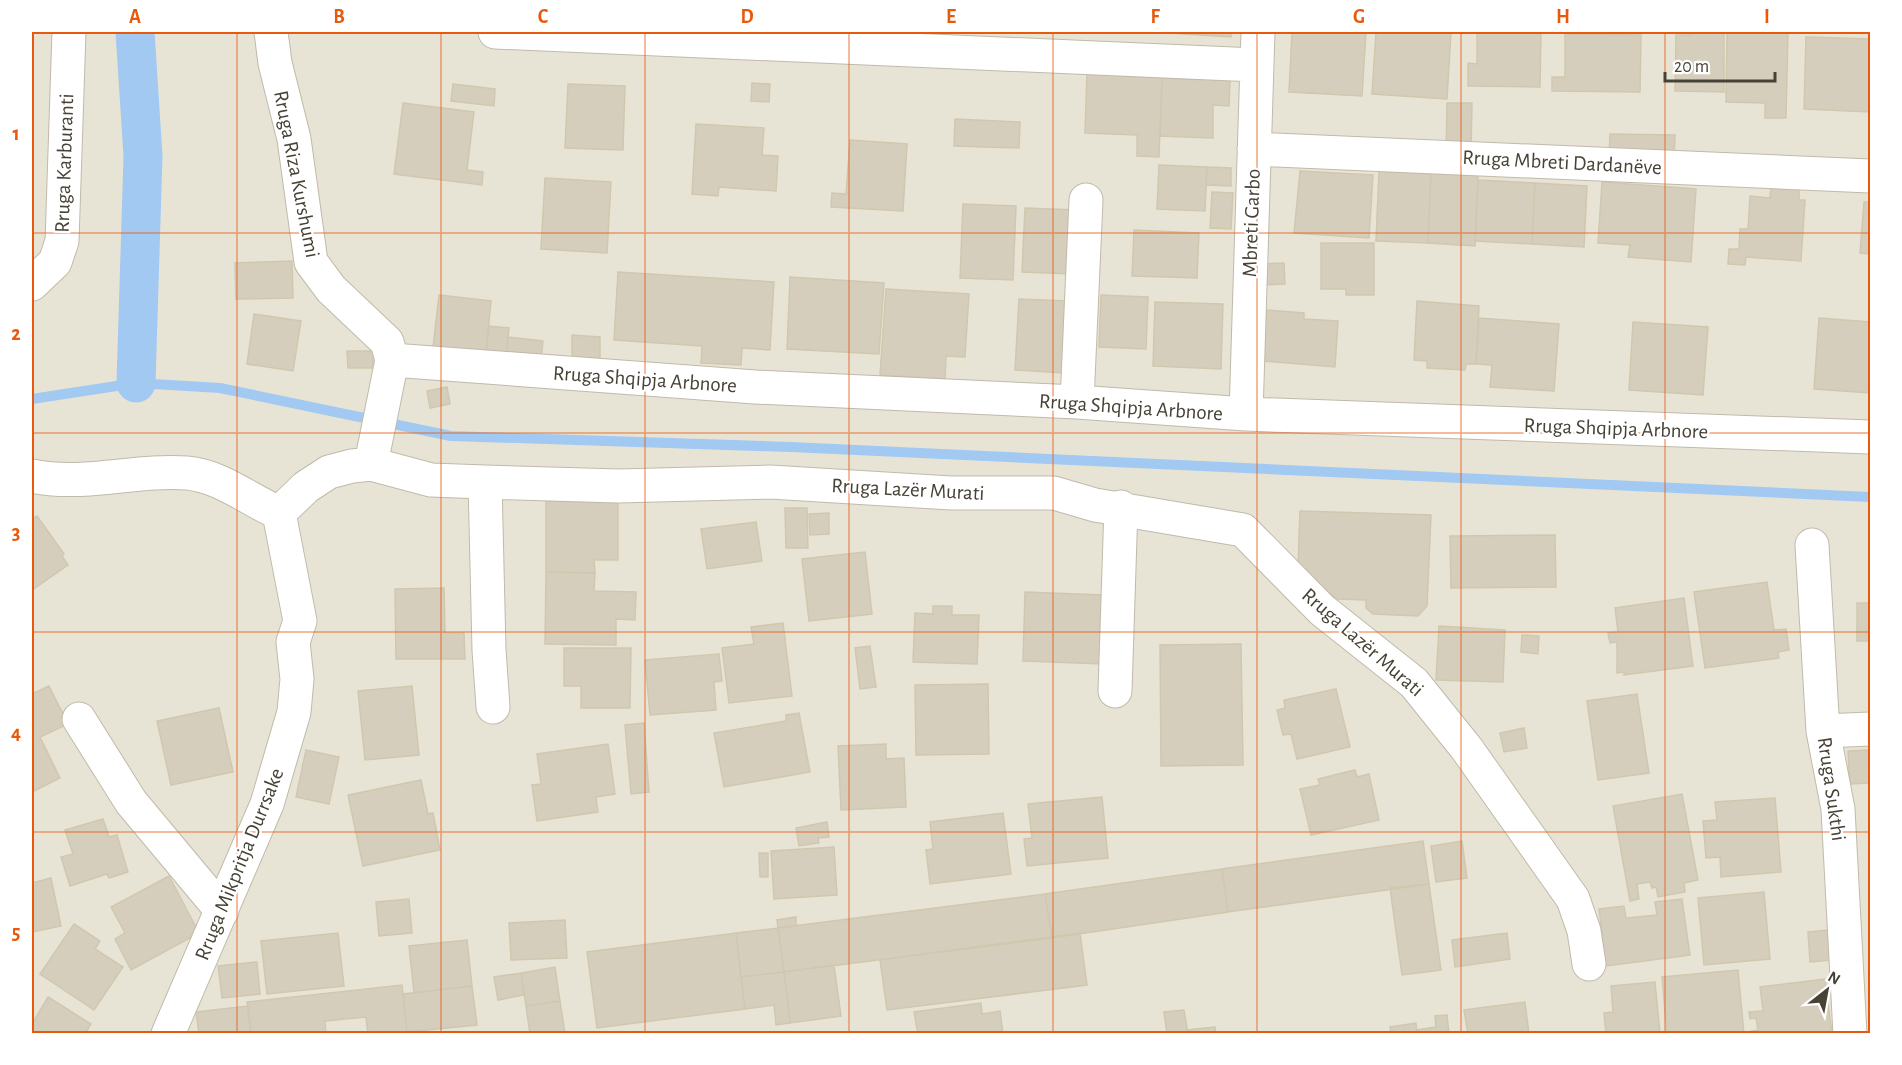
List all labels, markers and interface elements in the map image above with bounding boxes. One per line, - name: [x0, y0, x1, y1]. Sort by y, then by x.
- text: A: [129, 7, 141, 27]
- text: B: [333, 7, 345, 27]
- text: C: [538, 7, 549, 27]
- text: D: [740, 7, 754, 27]
- text: E: [946, 7, 956, 27]
- text: F: [1150, 7, 1160, 27]
- text: G: [1353, 7, 1365, 27]
- text: H: [1556, 7, 1570, 27]
- text: I: [1764, 7, 1770, 27]
- scale bar: [1665, 45, 1774, 83]
- text: 20 m: [1674, 58, 1709, 76]
- street label: Rruga Riza Kurshumi: [270, 89, 323, 260]
- street label: Rruga Karburanti: [52, 93, 77, 233]
- text: 1: [12, 124, 20, 144]
- street label: Rruga Mbreti Dardanëve: [1462, 147, 1662, 178]
- street label: Mbreti Garbo: [1239, 168, 1264, 278]
- text: 2: [11, 324, 21, 344]
- street label: Rruga Shqipja Arbnore: [552, 363, 738, 396]
- street label: Rruga Shqipja Arbnore: [1038, 391, 1224, 424]
- street label: Rruga Shqipja Arbnore: [1523, 415, 1709, 442]
- street label: Rruga Lazër Murati: [831, 475, 985, 504]
- text: 3: [12, 523, 20, 543]
- street label: Rruga Lazër Murati: [1298, 584, 1427, 701]
- text: 4: [11, 723, 21, 743]
- street label: Rruga Sukthi: [1814, 736, 1849, 842]
- street label: Rruga Mikpritja Durrsake: [191, 765, 288, 963]
- text: 5: [12, 923, 20, 943]
- north arrow: [1797, 960, 1857, 1020]
- text: N: [1825, 968, 1843, 988]

